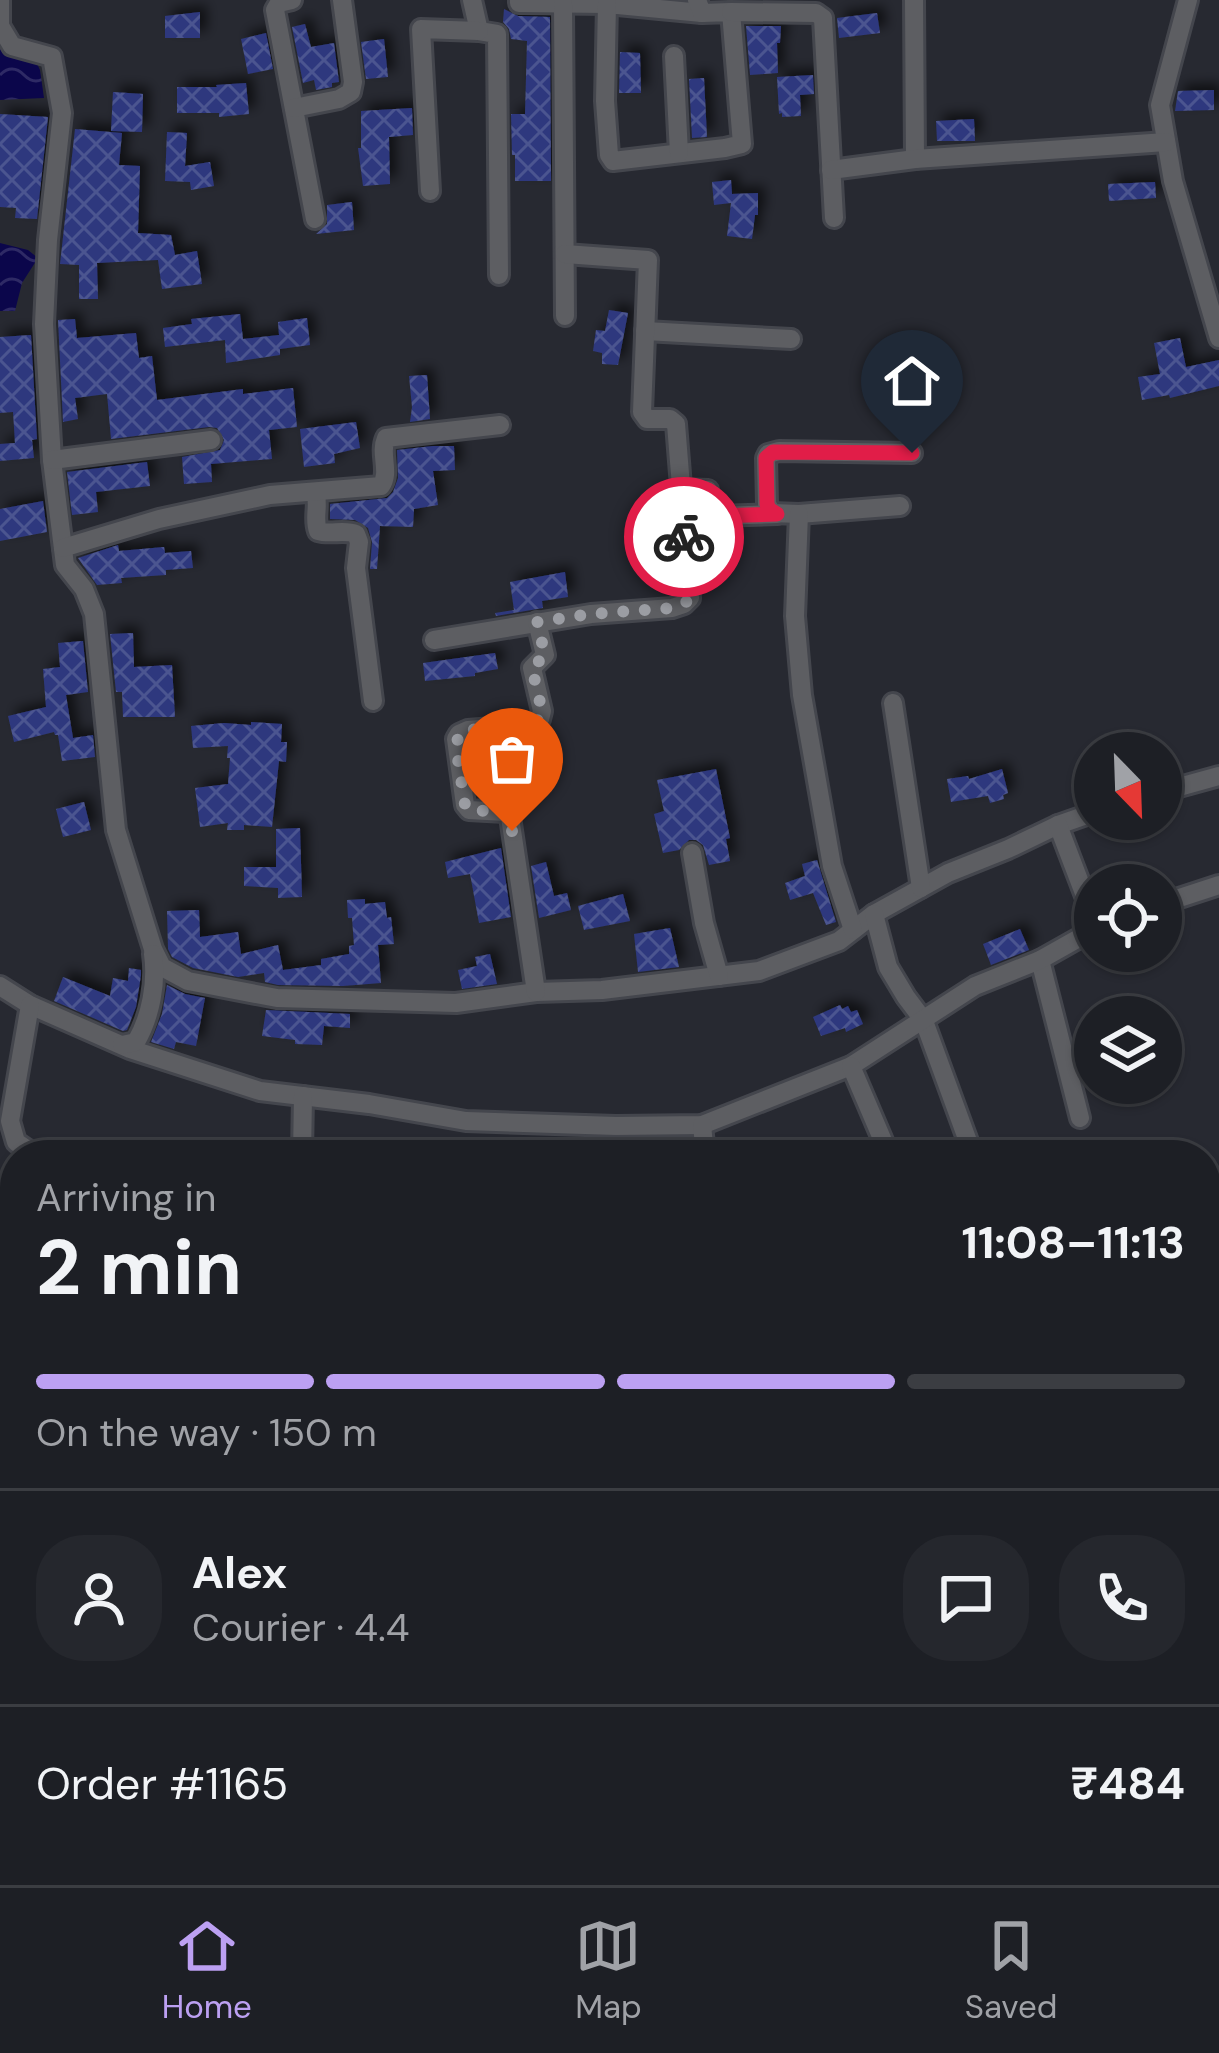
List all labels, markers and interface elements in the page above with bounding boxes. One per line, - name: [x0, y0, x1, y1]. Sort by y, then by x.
- pin: [861, 330, 963, 453]
- icon: home: [879, 348, 945, 414]
- courier: [624, 477, 744, 597]
- icon: bike: [651, 504, 717, 570]
- pin: [461, 708, 563, 831]
- icon: bag: [479, 726, 545, 792]
- north arrow: [1074, 732, 1182, 840]
- map controls: [1074, 732, 1182, 1104]
- button: locate: [1074, 864, 1182, 972]
- button: layers: [1074, 996, 1182, 1104]
- text: Arriving in: [36, 1172, 216, 1223]
- text: 11:08–11:13: [962, 1213, 1185, 1272]
- text: 2 min: [36, 1217, 242, 1318]
- text: On the way · 150 m: [36, 1407, 377, 1458]
- button: person: [36, 1535, 162, 1661]
- button: chat: [903, 1535, 1029, 1661]
- button: phone: [1059, 1535, 1185, 1661]
- text: Alex: [192, 1543, 287, 1602]
- text: Courier · 4.4: [192, 1602, 409, 1653]
- text: Order #1165: [36, 1754, 288, 1813]
- text: ₹484: [1070, 1754, 1185, 1813]
- tab: Home: [162, 1913, 252, 2028]
- tab: Map: [575, 1913, 642, 2028]
- tab: Saved: [965, 1913, 1057, 2028]

